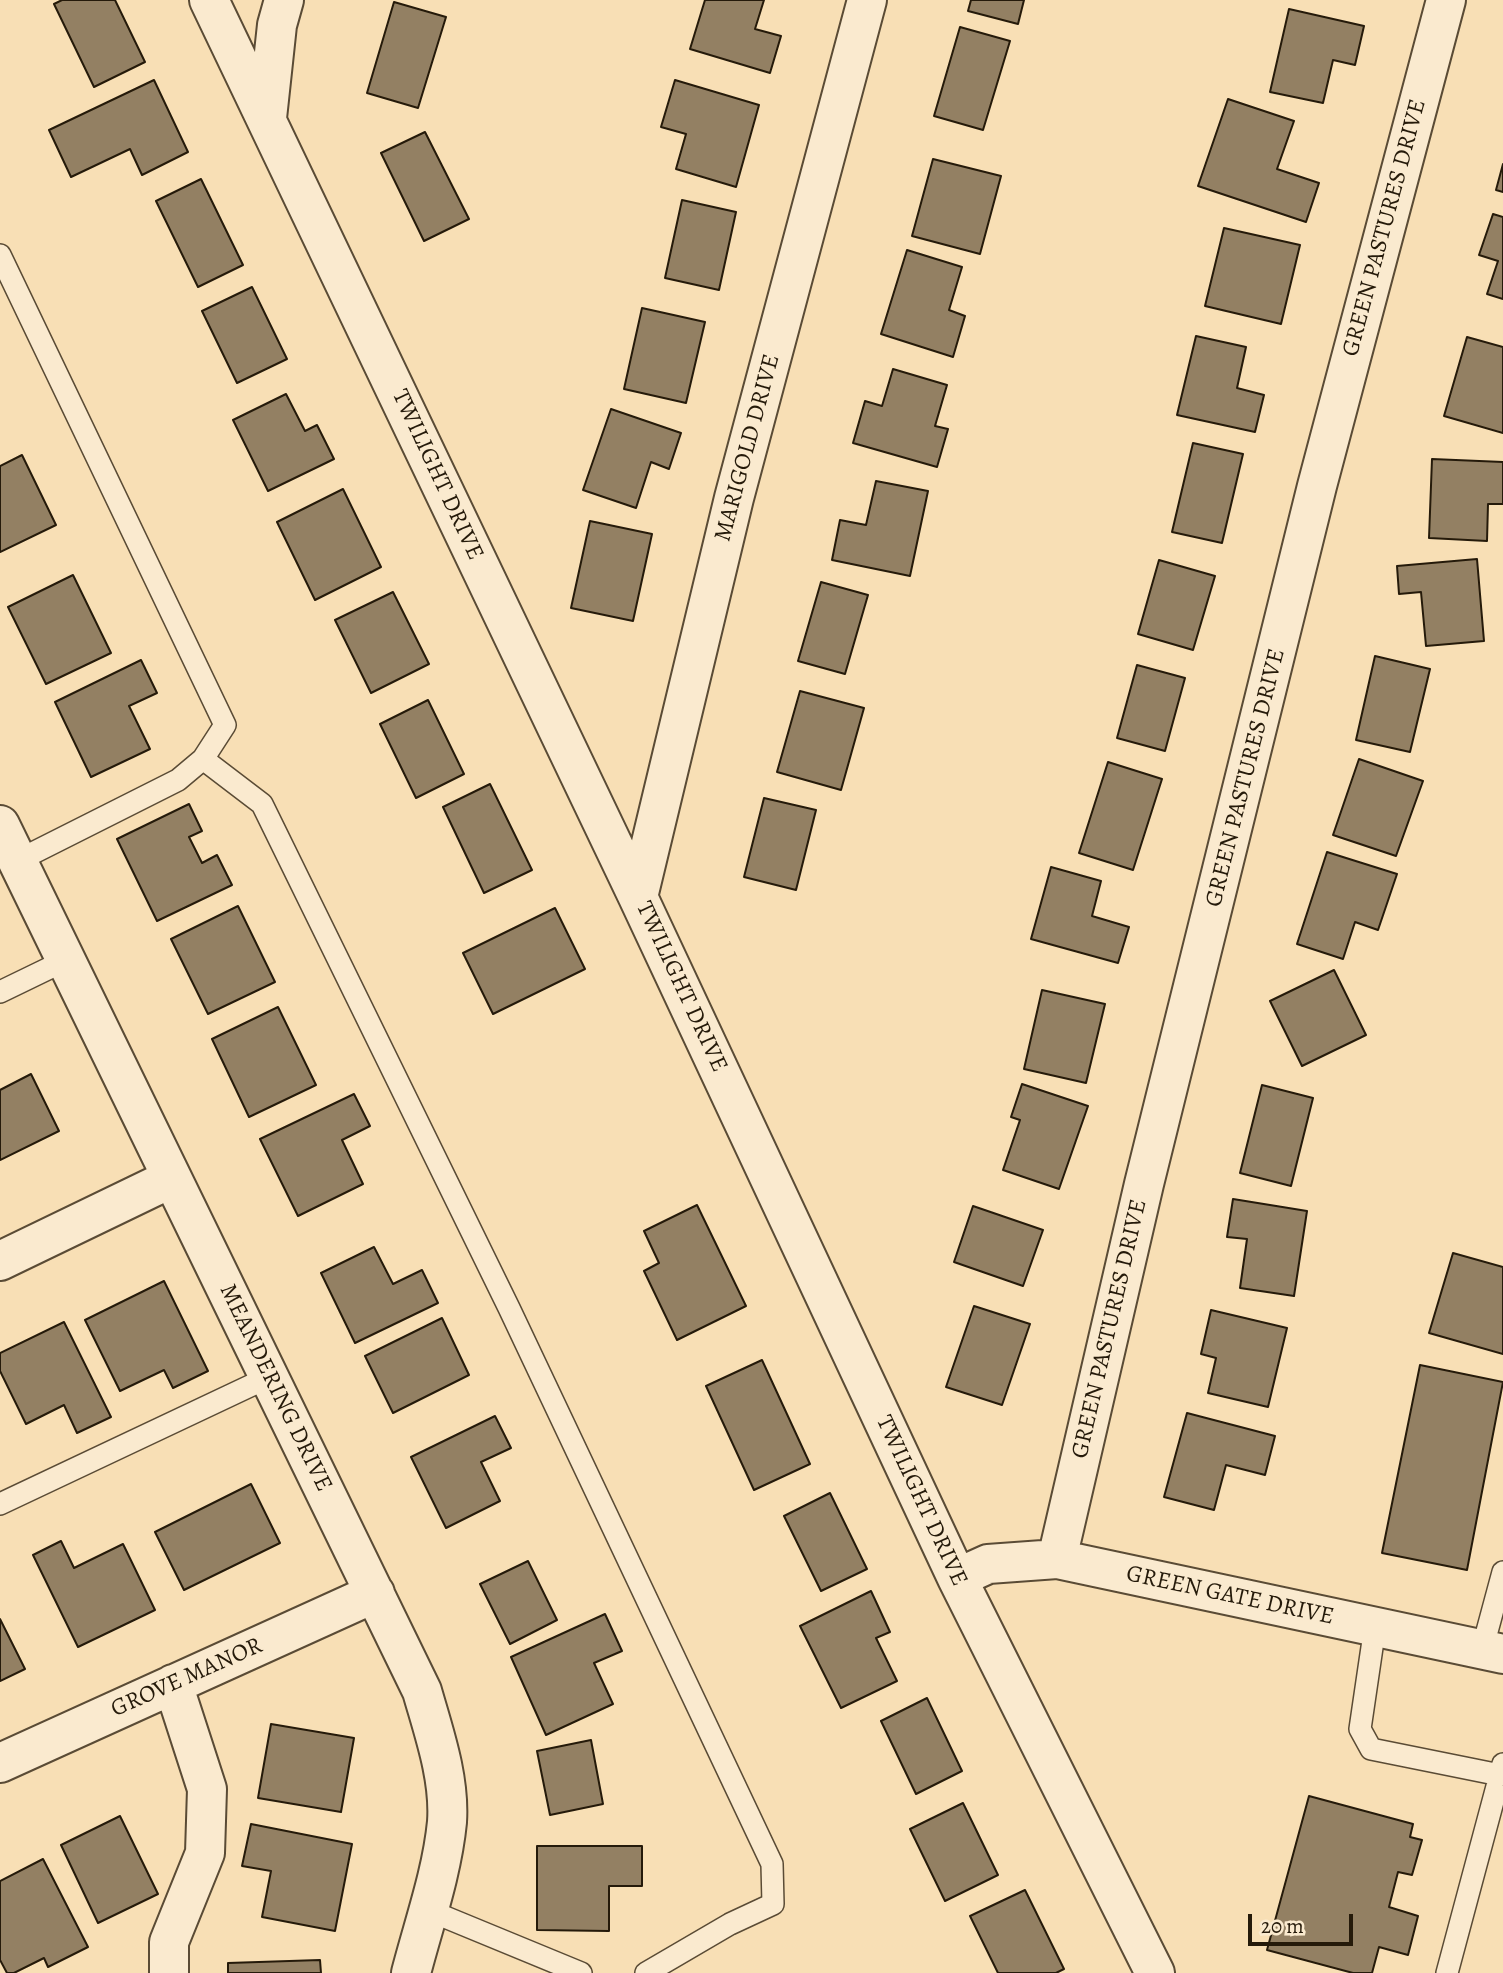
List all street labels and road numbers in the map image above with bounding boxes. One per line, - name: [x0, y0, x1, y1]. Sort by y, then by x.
- street label: GREEN PASTURES DRIVE: [1337, 96, 1433, 360]
- street label: MARIGOLD DRIVE: [709, 351, 787, 545]
- street label: TWILIGHT DRIVE: [385, 385, 489, 565]
- street label: GREEN PASTURES DRIVE: [1200, 646, 1292, 910]
- street label: TWILIGHT DRIVE: [629, 897, 733, 1077]
- street label: GREEN PASTURES DRIVE: [1066, 1197, 1154, 1461]
- street label: MEANDERING DRIVE: [212, 1280, 338, 1496]
- street label: TWILIGHT DRIVE: [869, 1411, 973, 1591]
- street label: GREEN GATE DRIVE: [1124, 1560, 1336, 1632]
- street label: GROVE MANOR: [107, 1632, 267, 1724]

